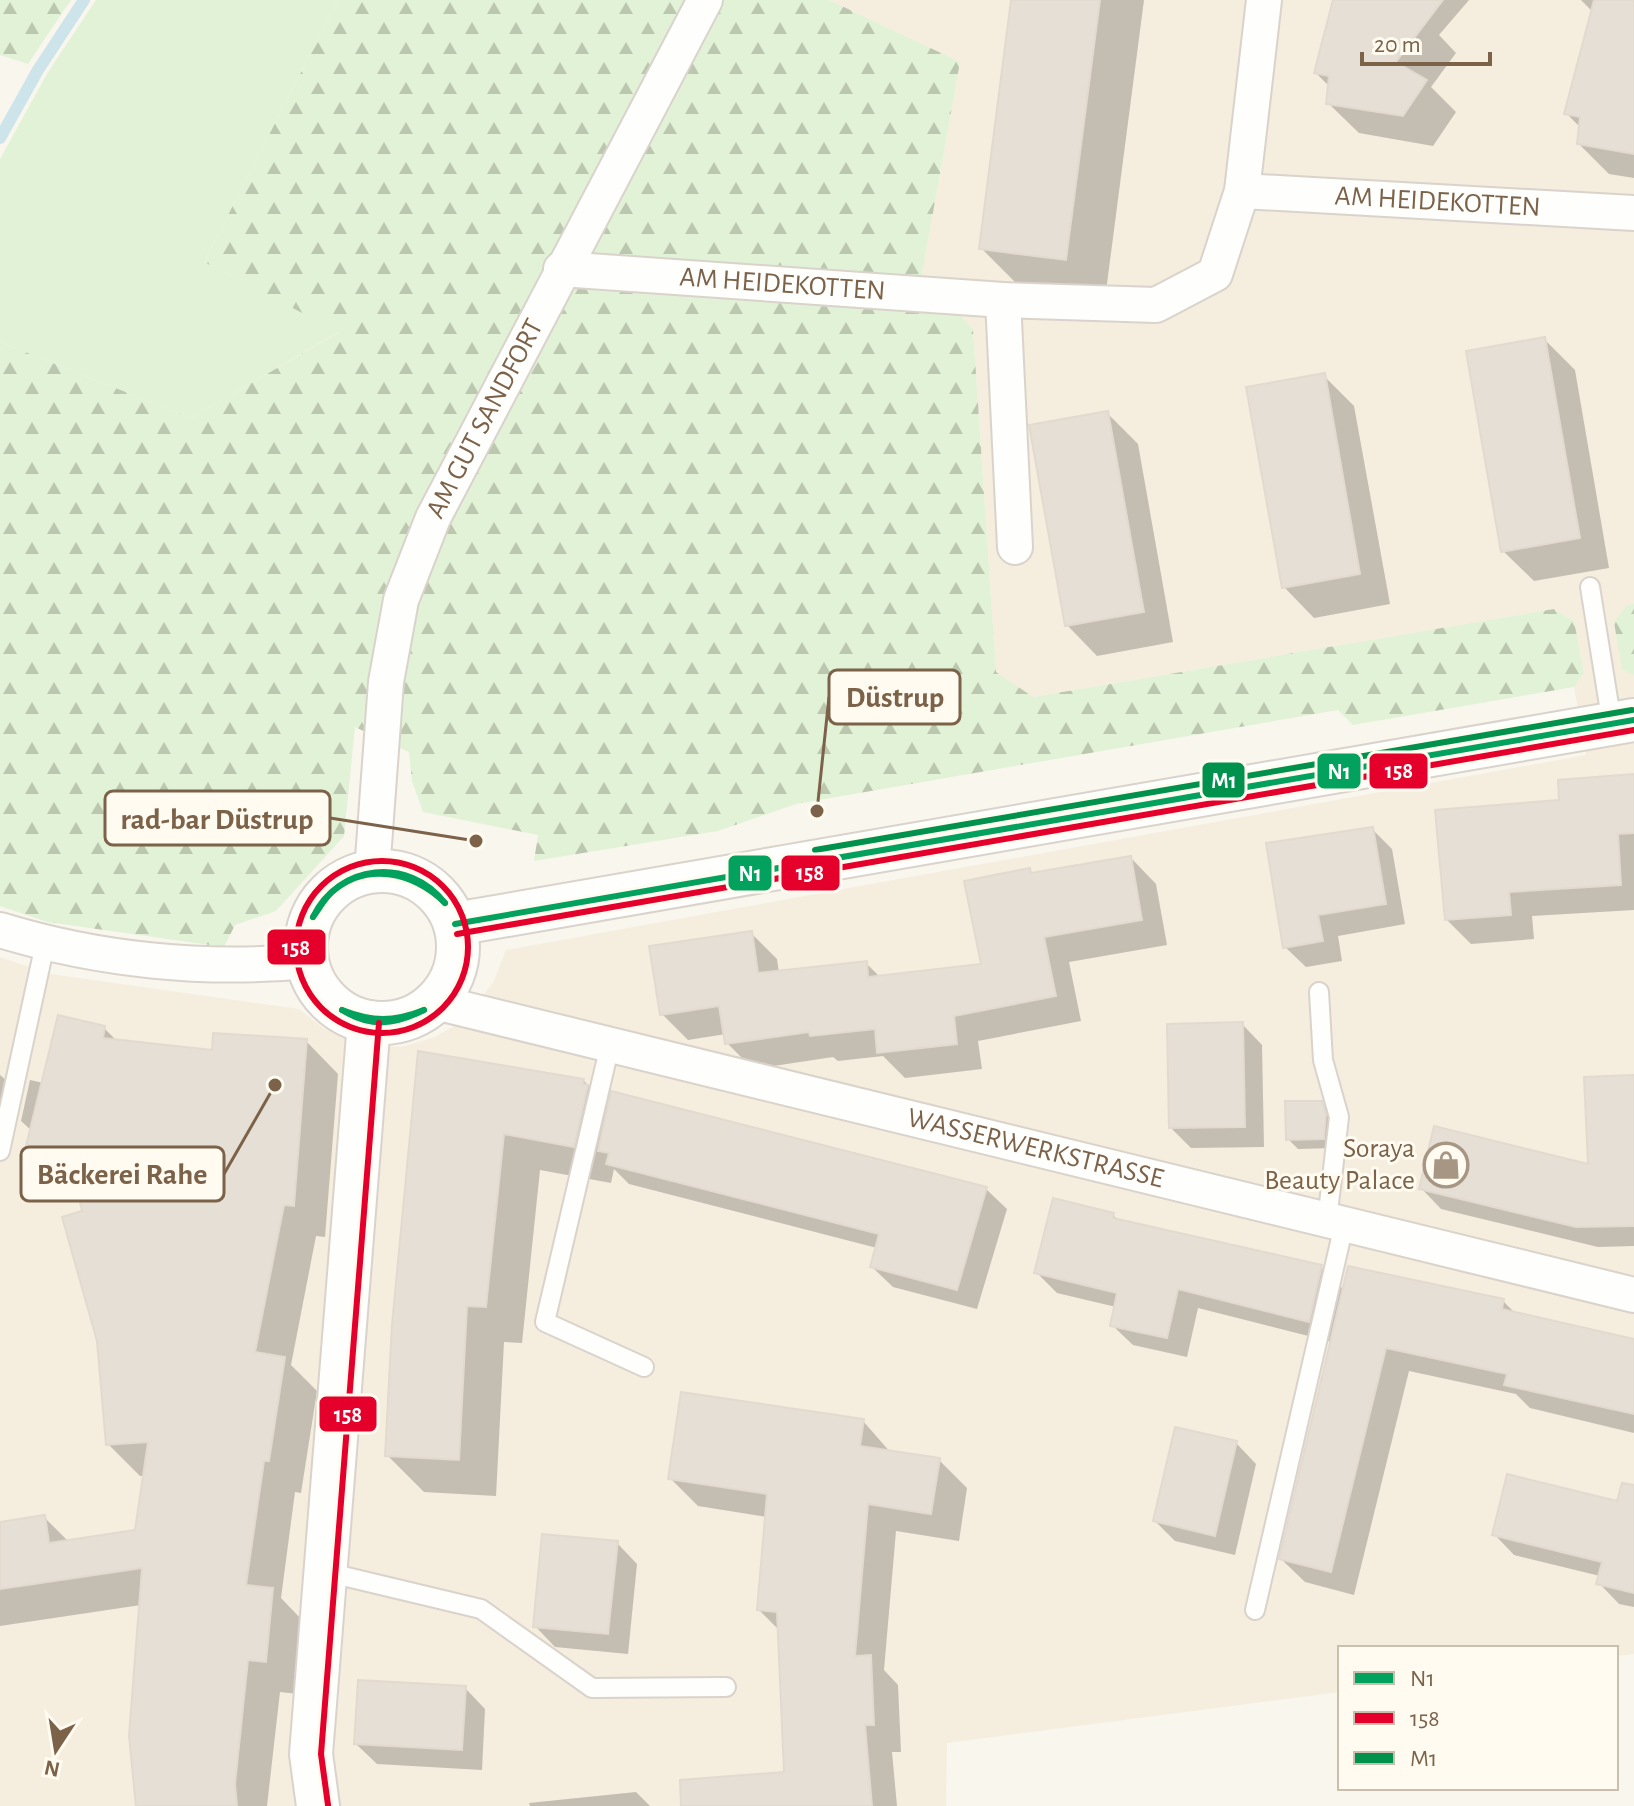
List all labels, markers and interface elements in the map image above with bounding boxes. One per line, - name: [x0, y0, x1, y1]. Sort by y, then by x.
- scale bar: [1362, 16, 1490, 66]
- text: 20 m: [1374, 33, 1421, 57]
- street label: AM HEIDEKOTTEN: [1334, 182, 1541, 222]
- street label: AM HEIDEKOTTEN: [679, 263, 886, 306]
- street label: AM GUT SANDFORT: [421, 314, 549, 523]
- callout: Düstrup: [829, 670, 960, 724]
- text: Düstrup: [846, 683, 944, 713]
- line badge: N1: [1316, 752, 1362, 790]
- line badge: 158: [1368, 752, 1429, 790]
- text: 158: [1385, 760, 1413, 782]
- line badge: M1: [1201, 761, 1246, 799]
- text: N1: [1327, 761, 1351, 783]
- text: M1: [1211, 770, 1237, 792]
- callout: rad-bar Düstrup: [105, 791, 330, 845]
- text: rad-bar Düstrup: [120, 805, 314, 835]
- line badge: N1: [727, 854, 773, 892]
- line badge: 158: [780, 854, 841, 892]
- text: 158: [796, 862, 824, 884]
- text: N1: [738, 863, 762, 885]
- line badge: 158: [266, 928, 327, 966]
- text: 158: [282, 937, 310, 959]
- street label: WASSERWERKSTRASSE: [904, 1104, 1166, 1194]
- place label: Soraya Beauty Palace: [1264, 1135, 1415, 1195]
- shop icon: Soraya Beauty Palace: [1422, 1141, 1470, 1189]
- callout: Bäckerei Rahe: [21, 1147, 224, 1201]
- text: Bäckerei Rahe: [37, 1160, 207, 1190]
- line badge: 158: [318, 1395, 378, 1433]
- text: 158: [334, 1404, 362, 1426]
- legend: [1338, 1646, 1618, 1790]
- text: N1: [1410, 1667, 1435, 1691]
- text: 158: [1410, 1707, 1440, 1731]
- north arrow: [16, 1710, 96, 1790]
- text: M1: [1410, 1747, 1437, 1771]
- text: N: [42, 1756, 62, 1781]

